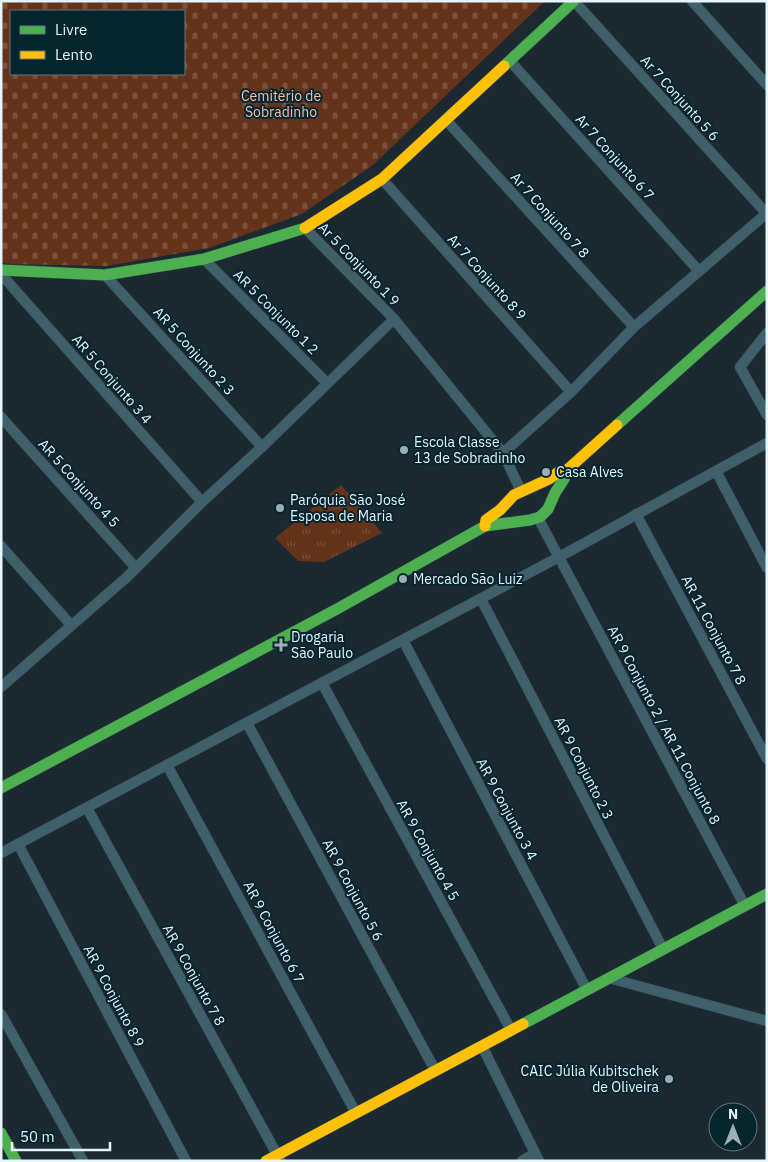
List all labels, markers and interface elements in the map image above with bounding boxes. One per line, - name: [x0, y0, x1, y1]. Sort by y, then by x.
- legend: [10, 10, 185, 75]
- text: Livre: [55, 20, 87, 39]
- text: Lento: [55, 45, 93, 64]
- street label: Ar 7 Conjunto 5 6: [637, 51, 723, 145]
- park label: Cemitério de Sobradinho: [241, 87, 321, 121]
- street label: Ar 7 Conjunto 6 7: [572, 110, 658, 204]
- street label: Ar 7 Conjunto 7 8: [507, 168, 593, 262]
- street label: Ar 5 Conjunto 1 9: [315, 218, 403, 310]
- street label: Ar 7 Conjunto 8 9: [444, 230, 530, 324]
- street label: AR 5 Conjunto 1 2: [230, 266, 322, 358]
- street label: AR 5 Conjunto 2 3: [150, 303, 238, 399]
- street label: AR 5 Conjunto 3 4: [68, 330, 156, 428]
- place label: Escola Classe 13 de Sobradinho: [414, 433, 525, 467]
- street label: AR 5 Conjunto 4 5: [35, 435, 123, 531]
- marker: Escola Classe 13 de Sobradinho: [398, 444, 410, 456]
- place label: Casa Alves: [556, 463, 624, 481]
- marker: Casa Alves: [540, 466, 552, 478]
- place label: Paróquia São José Esposa de Maria: [290, 491, 406, 525]
- marker: Paróquia São José Esposa de Maria: [274, 502, 286, 514]
- place label: Mercado São Luiz: [413, 570, 523, 588]
- street label: AR 11 Conjunto 7 8: [678, 572, 750, 688]
- marker: Mercado São Luiz: [397, 573, 409, 585]
- street label: AR 9 Conjunto 2 / AR 11 Conjunto 8: [604, 622, 724, 828]
- place label: Drogaria São Paulo: [291, 628, 353, 662]
- marker: Drogaria São Paulo: [275, 639, 287, 651]
- street label: AR 9 Conjunto 2 3: [550, 714, 618, 822]
- street label: AR 9 Conjunto 3 4: [473, 755, 541, 863]
- street label: AR 9 Conjunto 4 5: [393, 796, 463, 904]
- street label: AR 9 Conjunto 5 6: [319, 836, 387, 944]
- street label: AR 9 Conjunto 6 7: [240, 878, 308, 986]
- street label: AR 9 Conjunto 7 8: [159, 921, 229, 1029]
- street label: AR 9 Conjunto 8 9: [80, 942, 148, 1050]
- place label: CAIC Júlia Kubitschek de Oliveira: [520, 1062, 660, 1096]
- marker: CAIC Júlia Kubitschek de Oliveira: [663, 1073, 675, 1085]
- north arrow: [708, 1102, 758, 1152]
- text: N: [728, 1105, 738, 1123]
- scale bar: [12, 1120, 110, 1152]
- text: 50 m: [20, 1127, 55, 1146]

